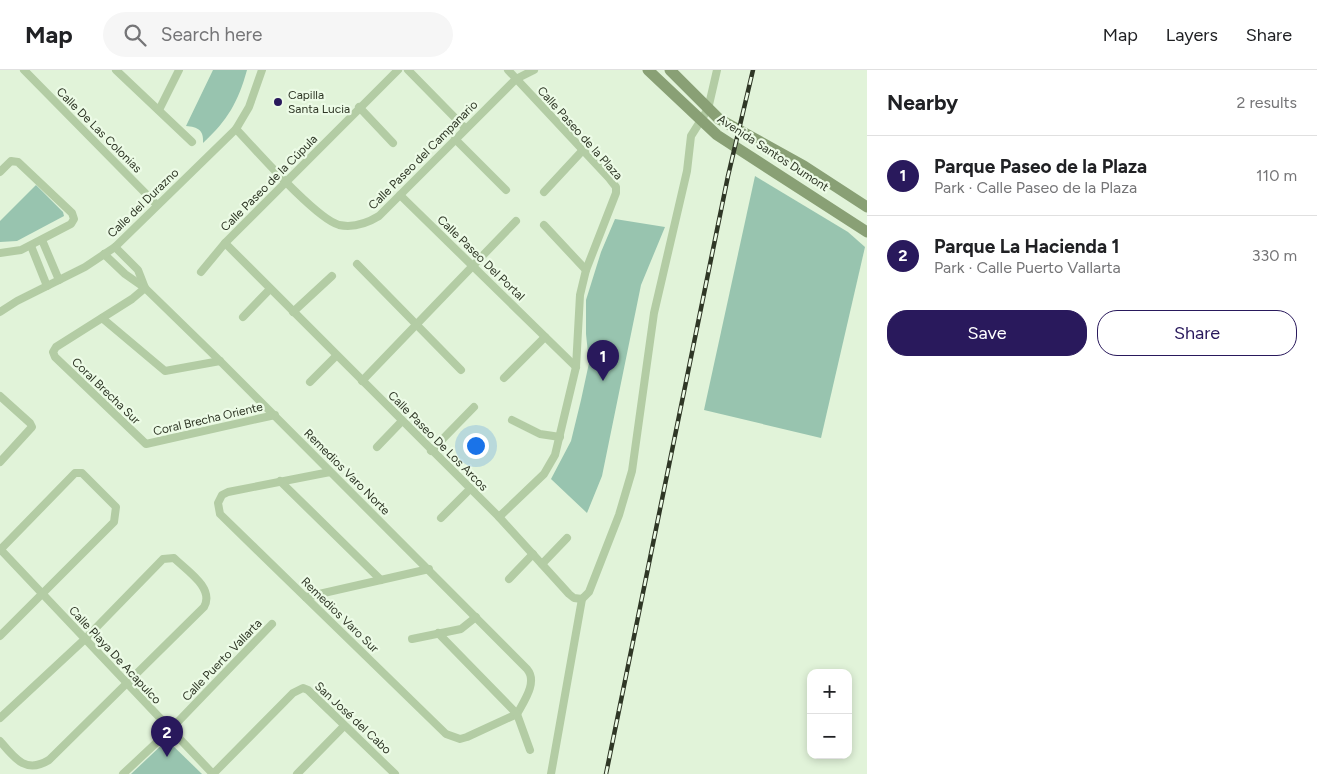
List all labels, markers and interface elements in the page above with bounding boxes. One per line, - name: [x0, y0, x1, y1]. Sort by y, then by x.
- search box: [103, 12, 453, 57]
- text: Map: [25, 20, 73, 49]
- icon: search: [121, 21, 149, 49]
- text: Search here: [161, 23, 262, 46]
- text: Map: [1103, 24, 1138, 46]
- text: Layers: [1166, 24, 1218, 46]
- text: Share: [1246, 24, 1292, 46]
- street label: Calle Paseo de la Plaza: [534, 84, 626, 182]
- street label: Calle De Las Colonias: [54, 85, 145, 176]
- place label: Capilla Santa Lucia: [288, 88, 350, 116]
- text: Nearby: [887, 90, 958, 115]
- text: 2 results: [1237, 93, 1297, 112]
- marker: Capilla Santa Lucia: [272, 96, 284, 108]
- street label: Calle Paseo del Campanario: [366, 97, 481, 212]
- street label: Avenida Santos Dumont: [715, 112, 832, 194]
- street label: Calle Paseo de la Cúpula: [218, 132, 320, 234]
- text: Parque Paseo de la Plaza: [934, 155, 1147, 178]
- street label: Calle del Durazno: [105, 165, 181, 240]
- text: 1: [900, 166, 906, 185]
- text: 110 m: [1256, 166, 1297, 185]
- text: Park · Calle Paseo de la Plaza: [934, 178, 1137, 197]
- street label: Calle Paseo Del Portal: [434, 213, 528, 303]
- text: Parque La Hacienda 1: [934, 235, 1120, 258]
- text: 2: [898, 246, 908, 265]
- text: 330 m: [1252, 246, 1297, 265]
- text: Park · Calle Puerto Vallarta: [934, 258, 1121, 277]
- button: Save: [887, 310, 1087, 356]
- button: Share: [1097, 310, 1297, 356]
- pin: 1: [587, 340, 619, 381]
- street label: Coral Brecha Sur: [69, 355, 143, 427]
- street label: Calle Paseo De Los Arcos: [385, 388, 491, 494]
- street label: Coral Brecha Oriente: [152, 399, 265, 438]
- street label: Remedios Varo Norte: [301, 426, 393, 518]
- your location: [463, 433, 489, 459]
- street label: Remedios Varo Sur: [298, 574, 382, 656]
- street label: Calle Playa De Acapulco: [66, 603, 164, 707]
- street label: Calle Puerto Vallarta: [179, 616, 265, 704]
- map controls: [807, 669, 852, 759]
- button: +: [807, 669, 852, 714]
- street label: San José del Cabo: [312, 679, 394, 757]
- button: −: [807, 714, 852, 759]
- pin: 2: [151, 716, 183, 757]

